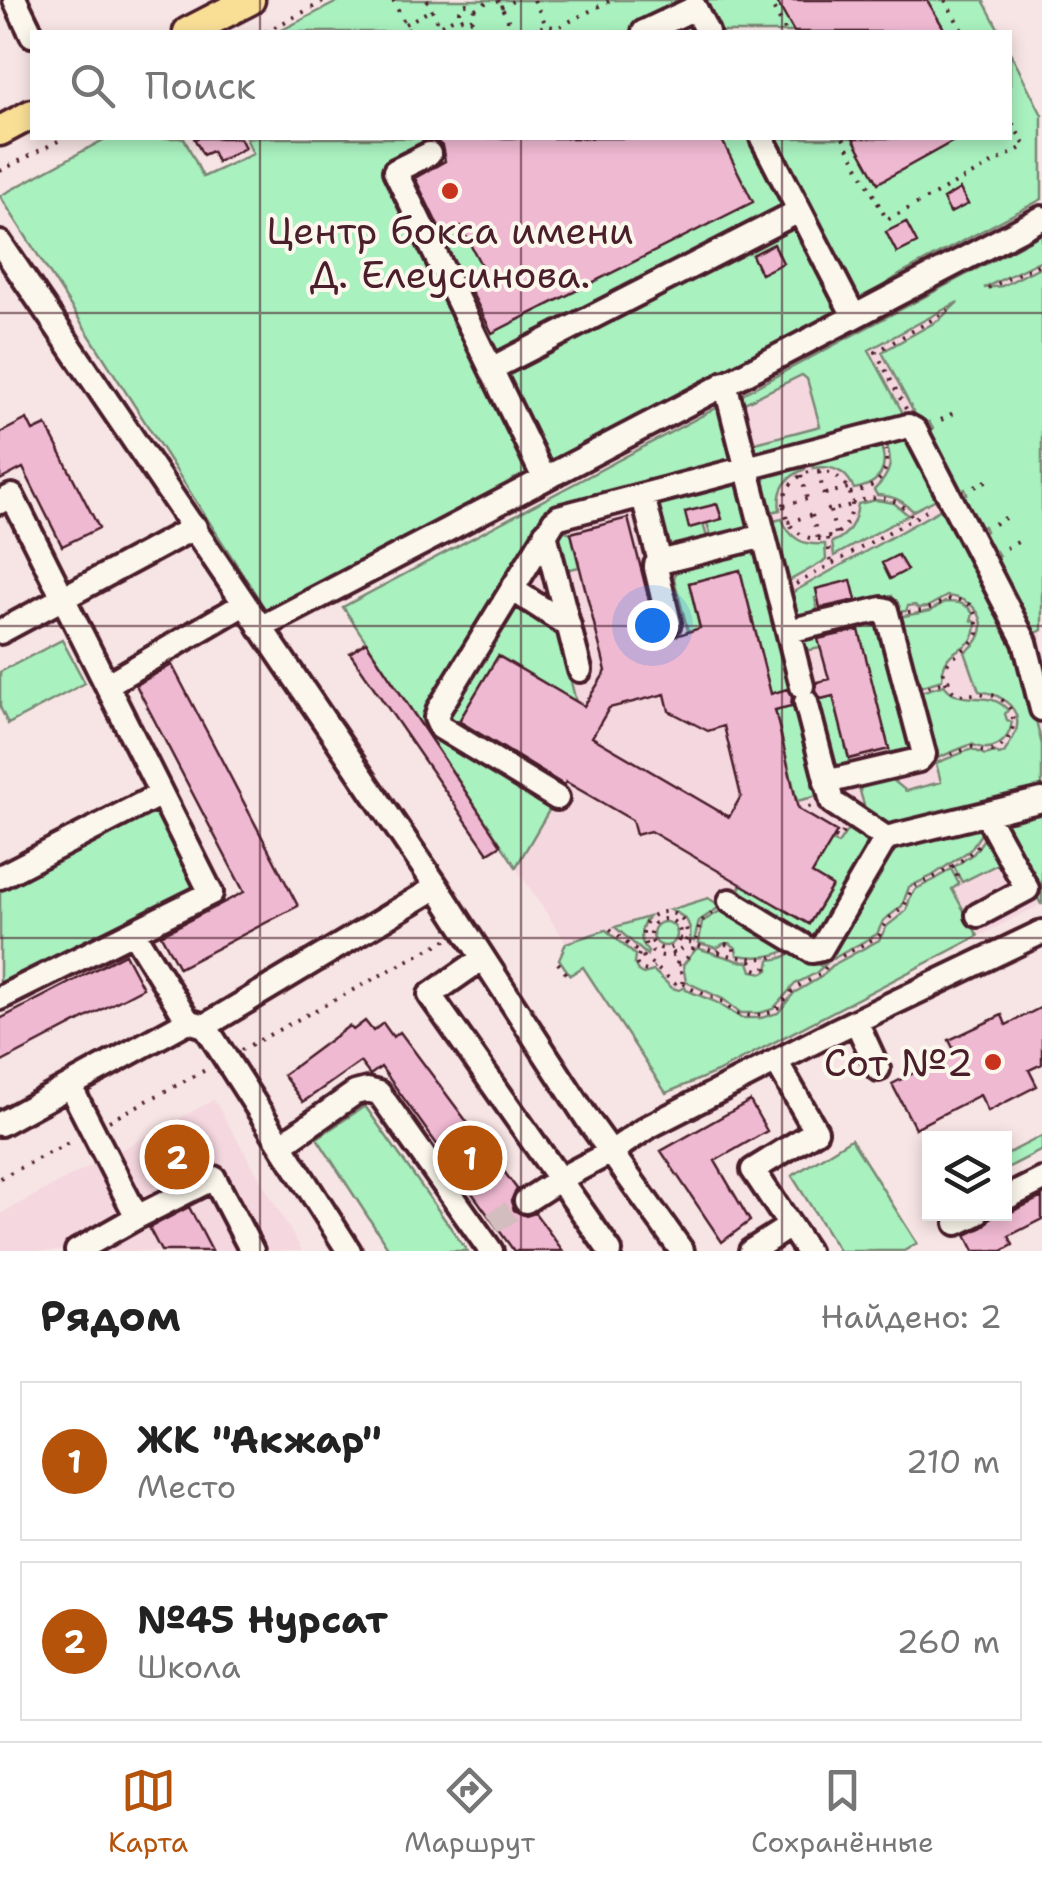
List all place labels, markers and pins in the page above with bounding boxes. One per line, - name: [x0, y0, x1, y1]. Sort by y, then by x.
- marker: Центр бокса имени Д. Елеусинова.: [439, 180, 461, 202]
- place label: Центр бокса имени Д. Елеусинова.: [266, 205, 634, 300]
- place label: Сот №2: [824, 1037, 973, 1088]
- marker: Сот №2: [982, 1051, 1004, 1073]
- pin: 2: [144, 1120, 210, 1194]
- pin: 1: [438, 1120, 502, 1196]

